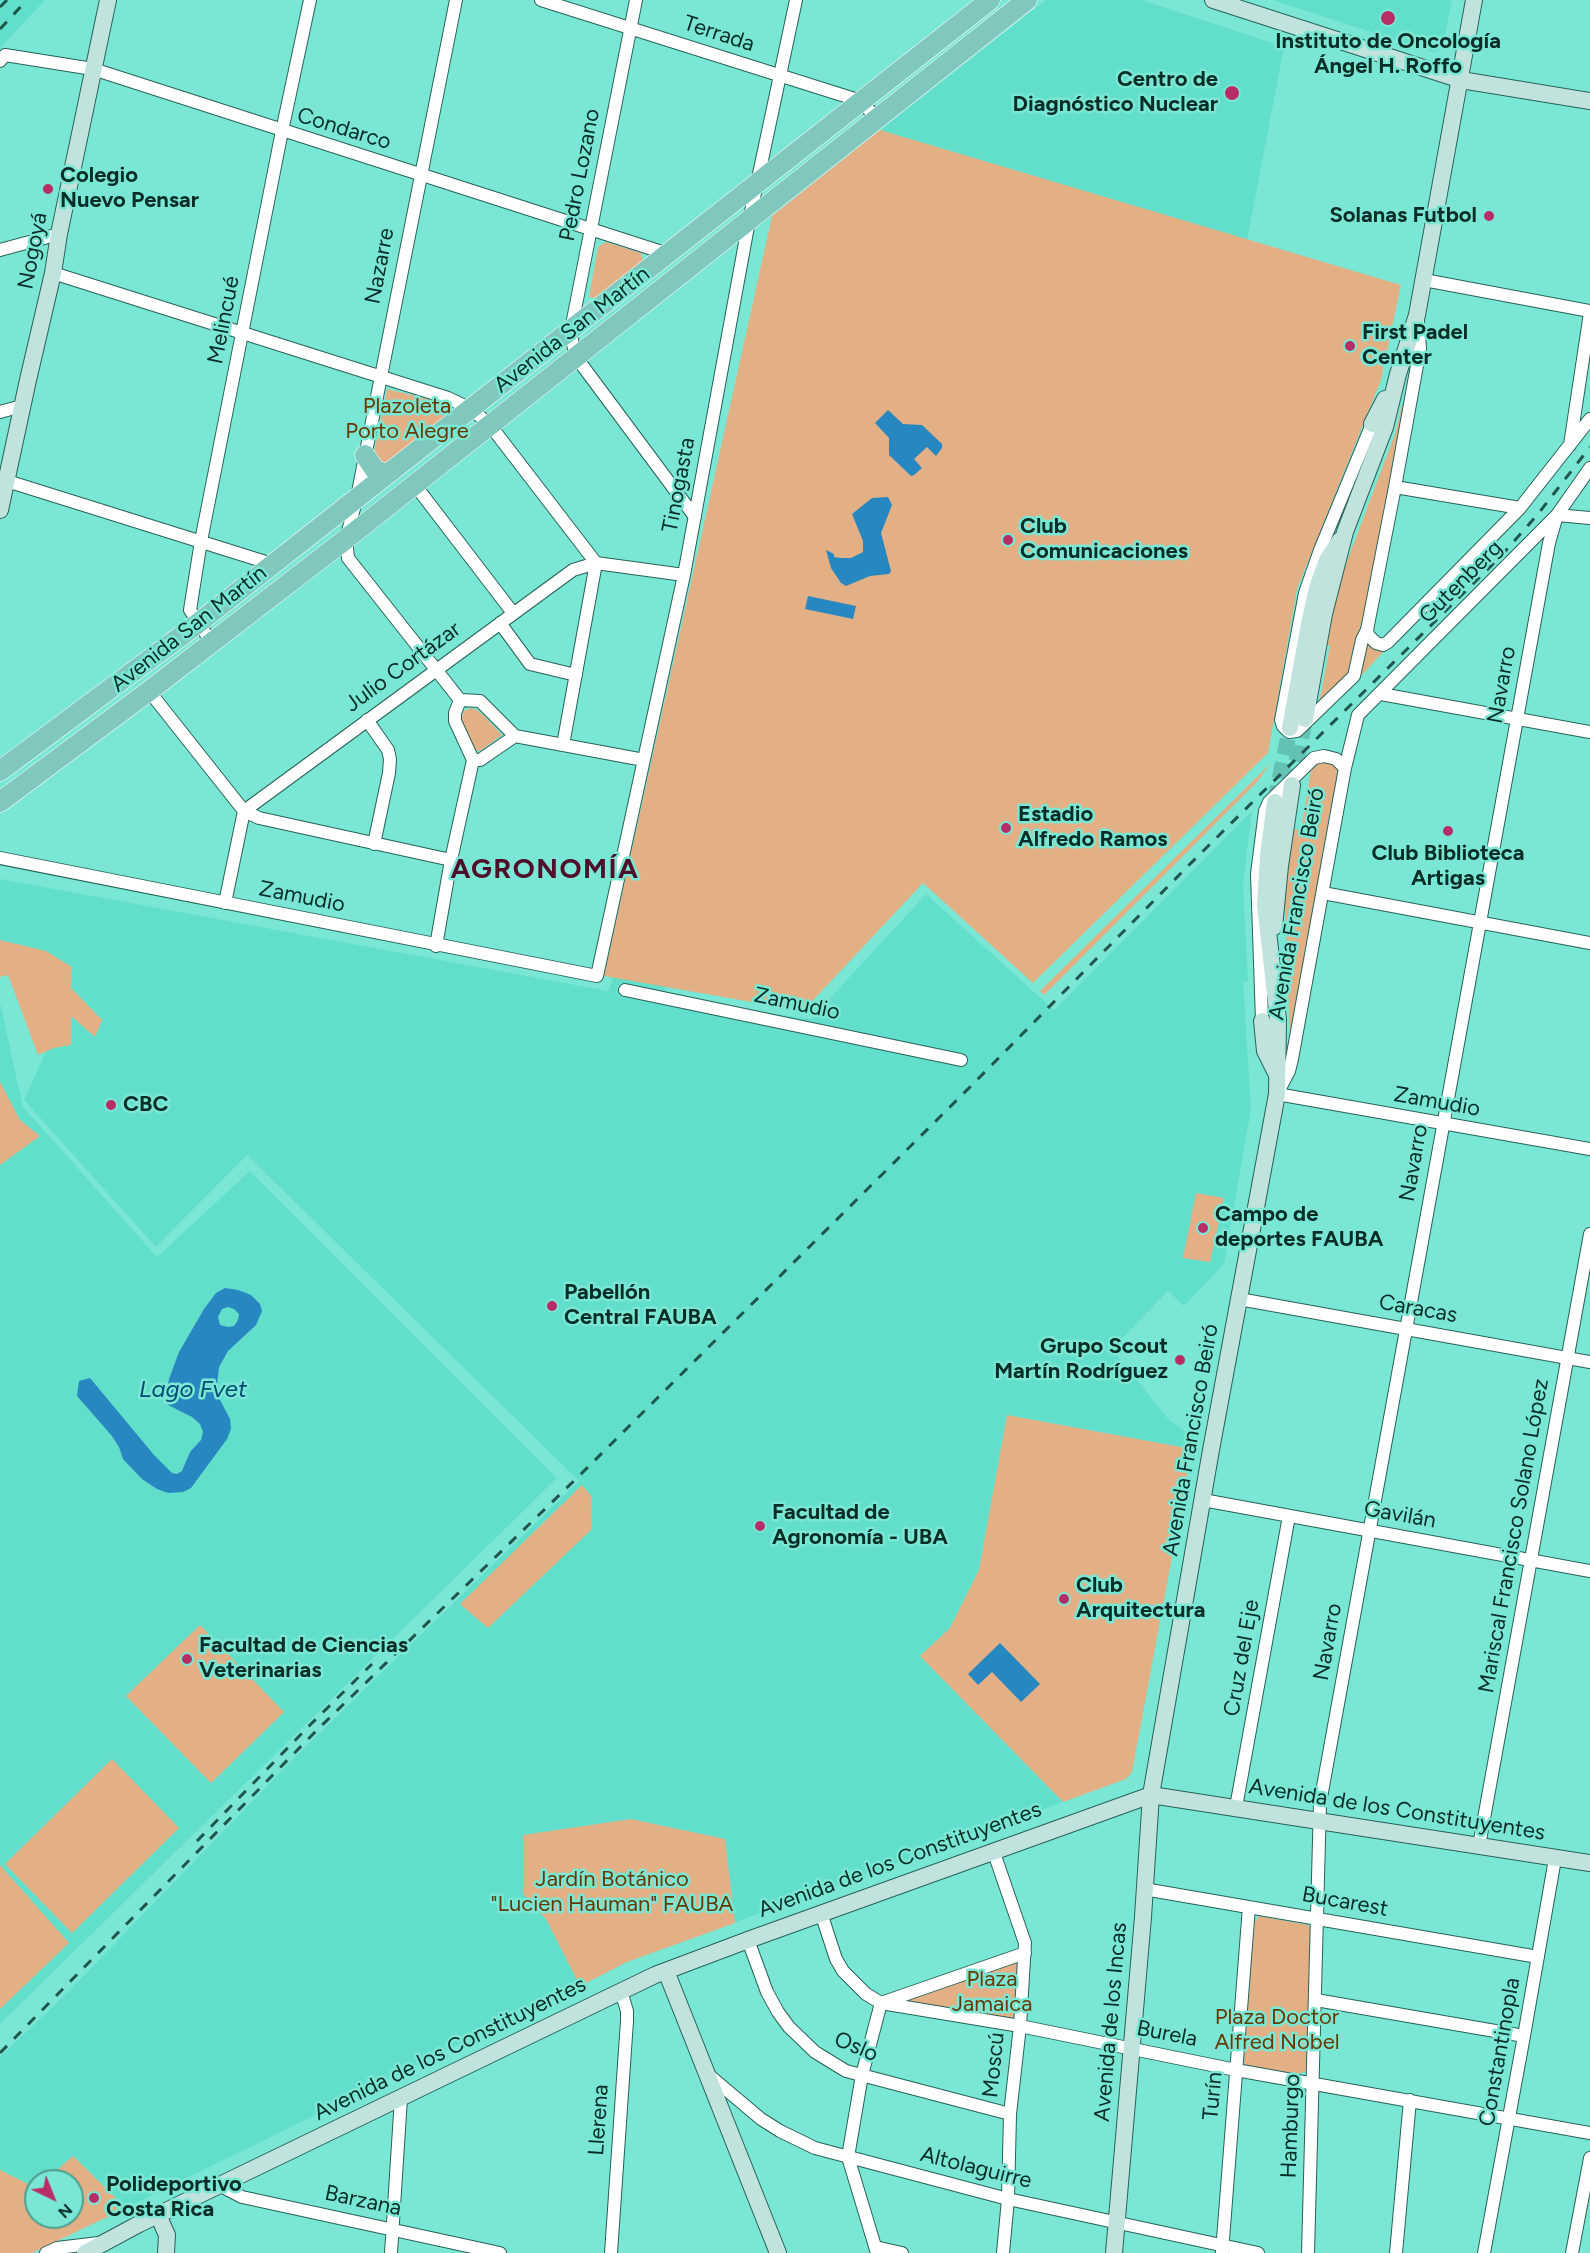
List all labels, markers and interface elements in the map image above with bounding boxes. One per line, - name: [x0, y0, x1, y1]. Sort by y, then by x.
- marker: Instituto de Oncología Ángel H. Roffo: [1379, 9, 1397, 27]
- street label: Terrada: [680, 10, 758, 58]
- place label: Instituto de Oncología Ángel H. Roffo: [1275, 29, 1501, 80]
- place label: Centro de Diagnóstico Nuclear: [1013, 67, 1218, 118]
- marker: Centro de Diagnóstico Nuclear: [1223, 84, 1241, 102]
- street label: Condarco: [294, 102, 394, 156]
- street label: Pedro Lozano: [554, 107, 606, 243]
- place label: Colegio Nuevo Pensar: [60, 163, 199, 214]
- marker: Colegio Nuevo Pensar: [41, 182, 55, 196]
- place label: Solanas Futbol: [1329, 203, 1477, 229]
- marker: Solanas Futbol: [1482, 209, 1496, 223]
- street label: Nogoyá: [13, 210, 53, 292]
- street label: Nazarre: [360, 226, 400, 306]
- street label: Avenida San Martín: [489, 261, 655, 399]
- street label: Melincué: [203, 274, 245, 366]
- place label: First Padel Center: [1362, 320, 1468, 372]
- marker: First Padel Center: [1343, 339, 1357, 353]
- park label: Plazoleta Porto Alegre: [345, 394, 469, 446]
- street label: Tinogasta: [657, 435, 701, 535]
- place label: Club Comunicaciones: [1020, 514, 1188, 566]
- marker: Club Comunicaciones: [1001, 533, 1015, 547]
- street label: Gutenberg: [1414, 535, 1508, 629]
- street label: Avenida San Martín: [106, 560, 272, 698]
- street label: Julio Cortázar: [340, 616, 466, 718]
- street label: Navarro: [1482, 644, 1522, 726]
- street label: Avenida Francisco Beiró: [1264, 786, 1330, 1022]
- place label: Estadio Alfredo Ramos: [1018, 802, 1168, 854]
- marker: Estadio Alfredo Ramos: [999, 821, 1013, 835]
- marker: Club Biblioteca Artigas: [1441, 824, 1455, 838]
- place label: Club Biblioteca Artigas: [1371, 841, 1525, 892]
- district label: AGRONOMÍA: [450, 853, 640, 887]
- street label: Zamudio: [257, 876, 347, 918]
- street label: Zamudio: [752, 982, 842, 1026]
- street label: Zamudio: [1392, 1081, 1482, 1123]
- place label: CBC: [123, 1092, 168, 1118]
- marker: CBC: [104, 1098, 118, 1112]
- street label: Navarro: [1394, 1122, 1434, 1204]
- place label: Campo de deportes FAUBA: [1215, 1202, 1383, 1254]
- marker: Campo de deportes FAUBA: [1196, 1221, 1210, 1235]
- place label: Pabellón Central FAUBA: [564, 1280, 717, 1332]
- street label: Caracas: [1377, 1289, 1459, 1329]
- marker: Pabellón Central FAUBA: [545, 1299, 559, 1313]
- street label: Avenida Francisco Beiró: [1158, 1322, 1224, 1558]
- place label: Grupo Scout Martín Rodríguez: [994, 1334, 1168, 1386]
- marker: Grupo Scout Martín Rodríguez: [1173, 1353, 1187, 1367]
- water label: Lago Fvet: [139, 1376, 247, 1404]
- street label: Mariscal Francisco Solano López: [1473, 1377, 1555, 1695]
- street label: Gavilán: [1362, 1496, 1438, 1534]
- place label: Facultad de Agronomía - UBA: [772, 1500, 948, 1552]
- marker: Facultad de Agronomía - UBA: [753, 1519, 767, 1533]
- place label: Club Arquitectura: [1076, 1573, 1206, 1624]
- marker: Club Arquitectura: [1057, 1592, 1071, 1606]
- street label: Cruz del Eje: [1219, 1598, 1265, 1718]
- street label: Navarro: [1308, 1601, 1348, 1683]
- place label: Facultad de Ciencias Veterinarias: [199, 1633, 408, 1684]
- marker: Facultad de Ciencias Veterinarias: [180, 1652, 194, 1666]
- street label: Avenida de los Constituyentes: [1247, 1774, 1547, 1846]
- street label: Avenida de los Constituyentes: [755, 1796, 1045, 1924]
- park label: Jardín Botánico "Lucien Hauman" FAUBA: [491, 1867, 733, 1918]
- street label: Bucarest: [1300, 1881, 1390, 1923]
- street label: Avenida de los Incas: [1089, 1921, 1133, 2123]
- park label: Plaza Jamaica: [952, 1967, 1032, 2018]
- street label: Avenida de los Constituyentes: [310, 1971, 590, 2127]
- street label: Constantinopla: [1474, 1976, 1526, 2128]
- park label: Plaza Doctor Alfred Nobel: [1214, 2005, 1340, 2056]
- street label: Burela: [1134, 2015, 1200, 2053]
- street label: Oslo: [830, 2026, 882, 2068]
- street label: Moscú: [977, 2031, 1011, 2099]
- street label: Turín: [1198, 2071, 1228, 2121]
- street label: Hamburgo: [1276, 2073, 1306, 2179]
- street label: Llerena: [583, 2084, 615, 2156]
- street label: Altolaguirre: [918, 2141, 1034, 2195]
- north arrow: [24, 2169, 84, 2229]
- place label: Polideportivo Costa Rica: [106, 2172, 242, 2224]
- street label: Barzana: [322, 2180, 404, 2222]
- marker: Polideportivo Costa Rica: [87, 2191, 101, 2205]
- text: N: [54, 2200, 76, 2222]

